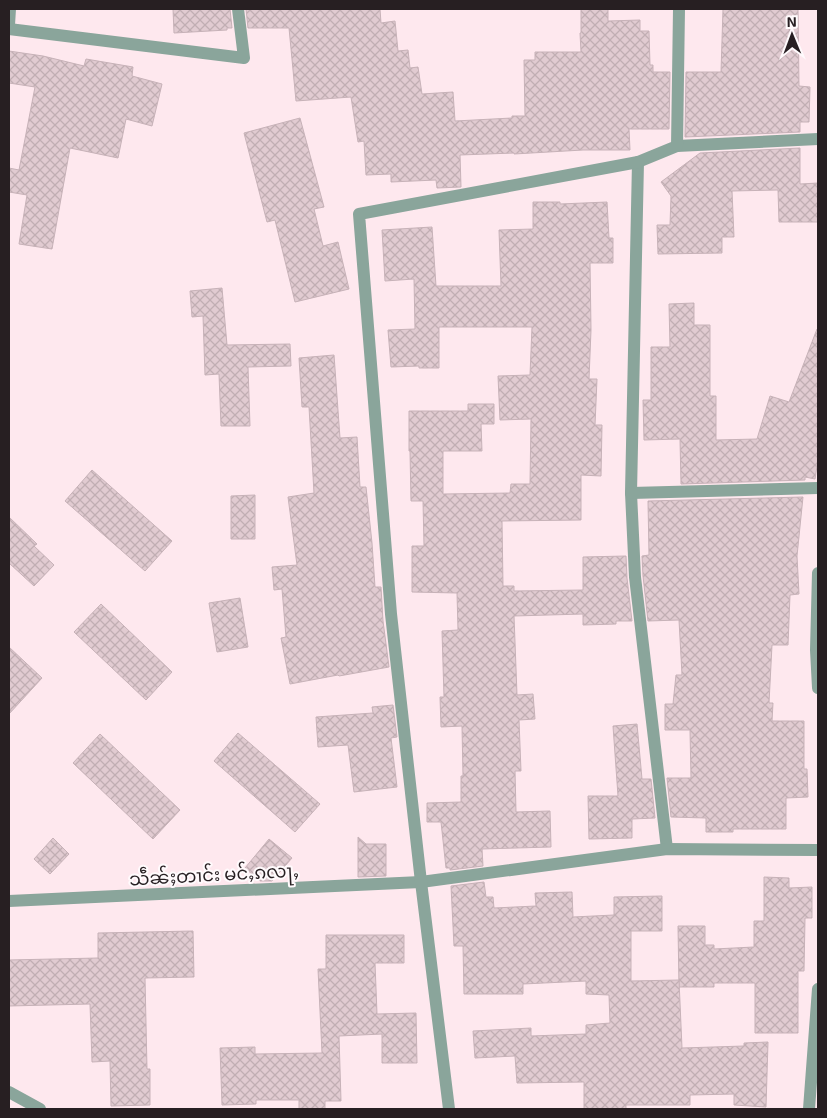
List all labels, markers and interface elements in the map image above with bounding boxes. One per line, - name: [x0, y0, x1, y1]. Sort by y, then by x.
- north arrow: [767, 10, 817, 60]
- text: N: [787, 13, 797, 30]
- street label: သဵၼ်ႈတၢင်း မင်ႇၵလႃႇ: [129, 857, 300, 894]

